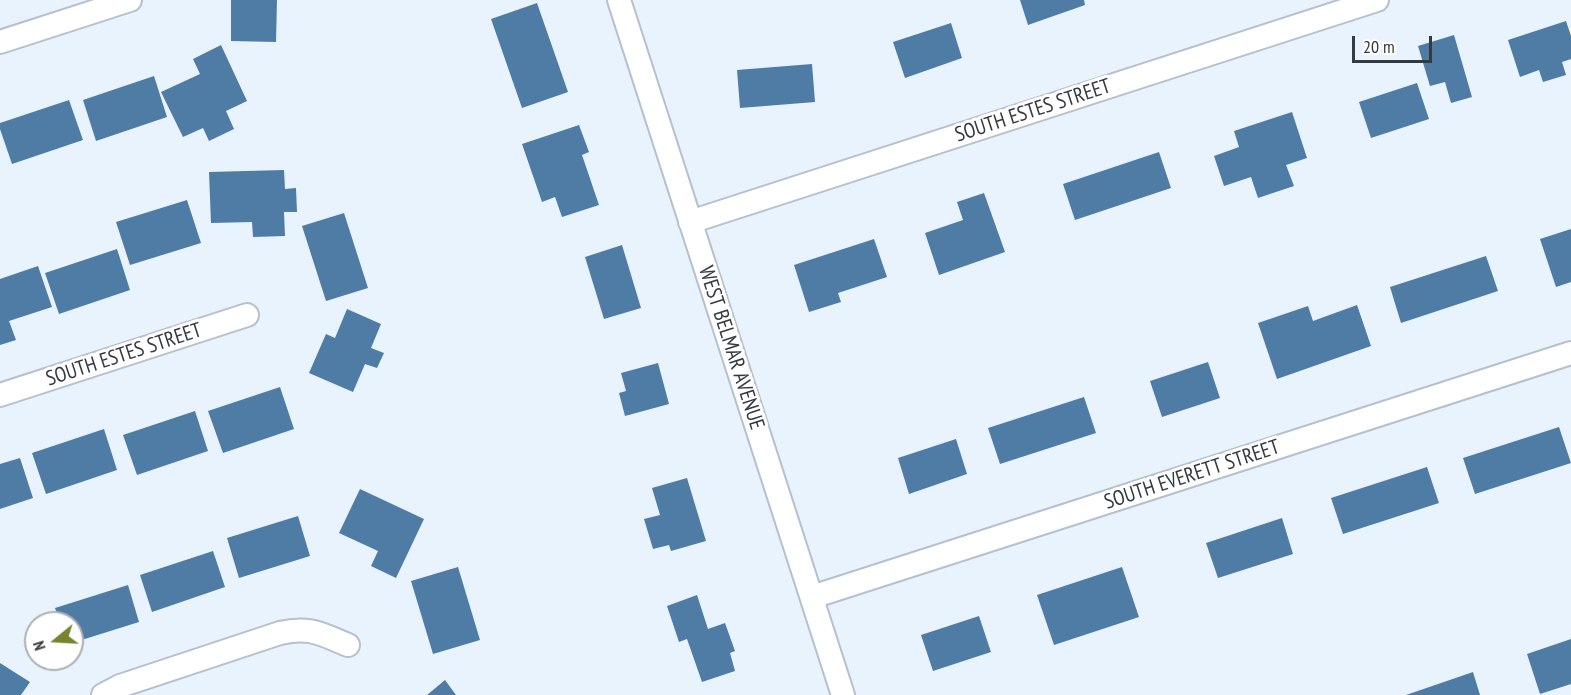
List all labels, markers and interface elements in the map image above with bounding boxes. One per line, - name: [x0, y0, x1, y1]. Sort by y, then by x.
- scale bar: [1355, 24, 1434, 62]
- text: 20 m: [1363, 35, 1395, 58]
- street label: SOUTH ESTES STREET: [952, 74, 1114, 148]
- street label: WEST BELMAR AVENUE: [693, 263, 769, 433]
- street label: SOUTH ESTES STREET: [43, 318, 205, 392]
- street label: SOUTH EVERETT STREET: [1101, 435, 1283, 515]
- north arrow: [24, 611, 84, 671]
- text: N: [28, 639, 50, 653]

